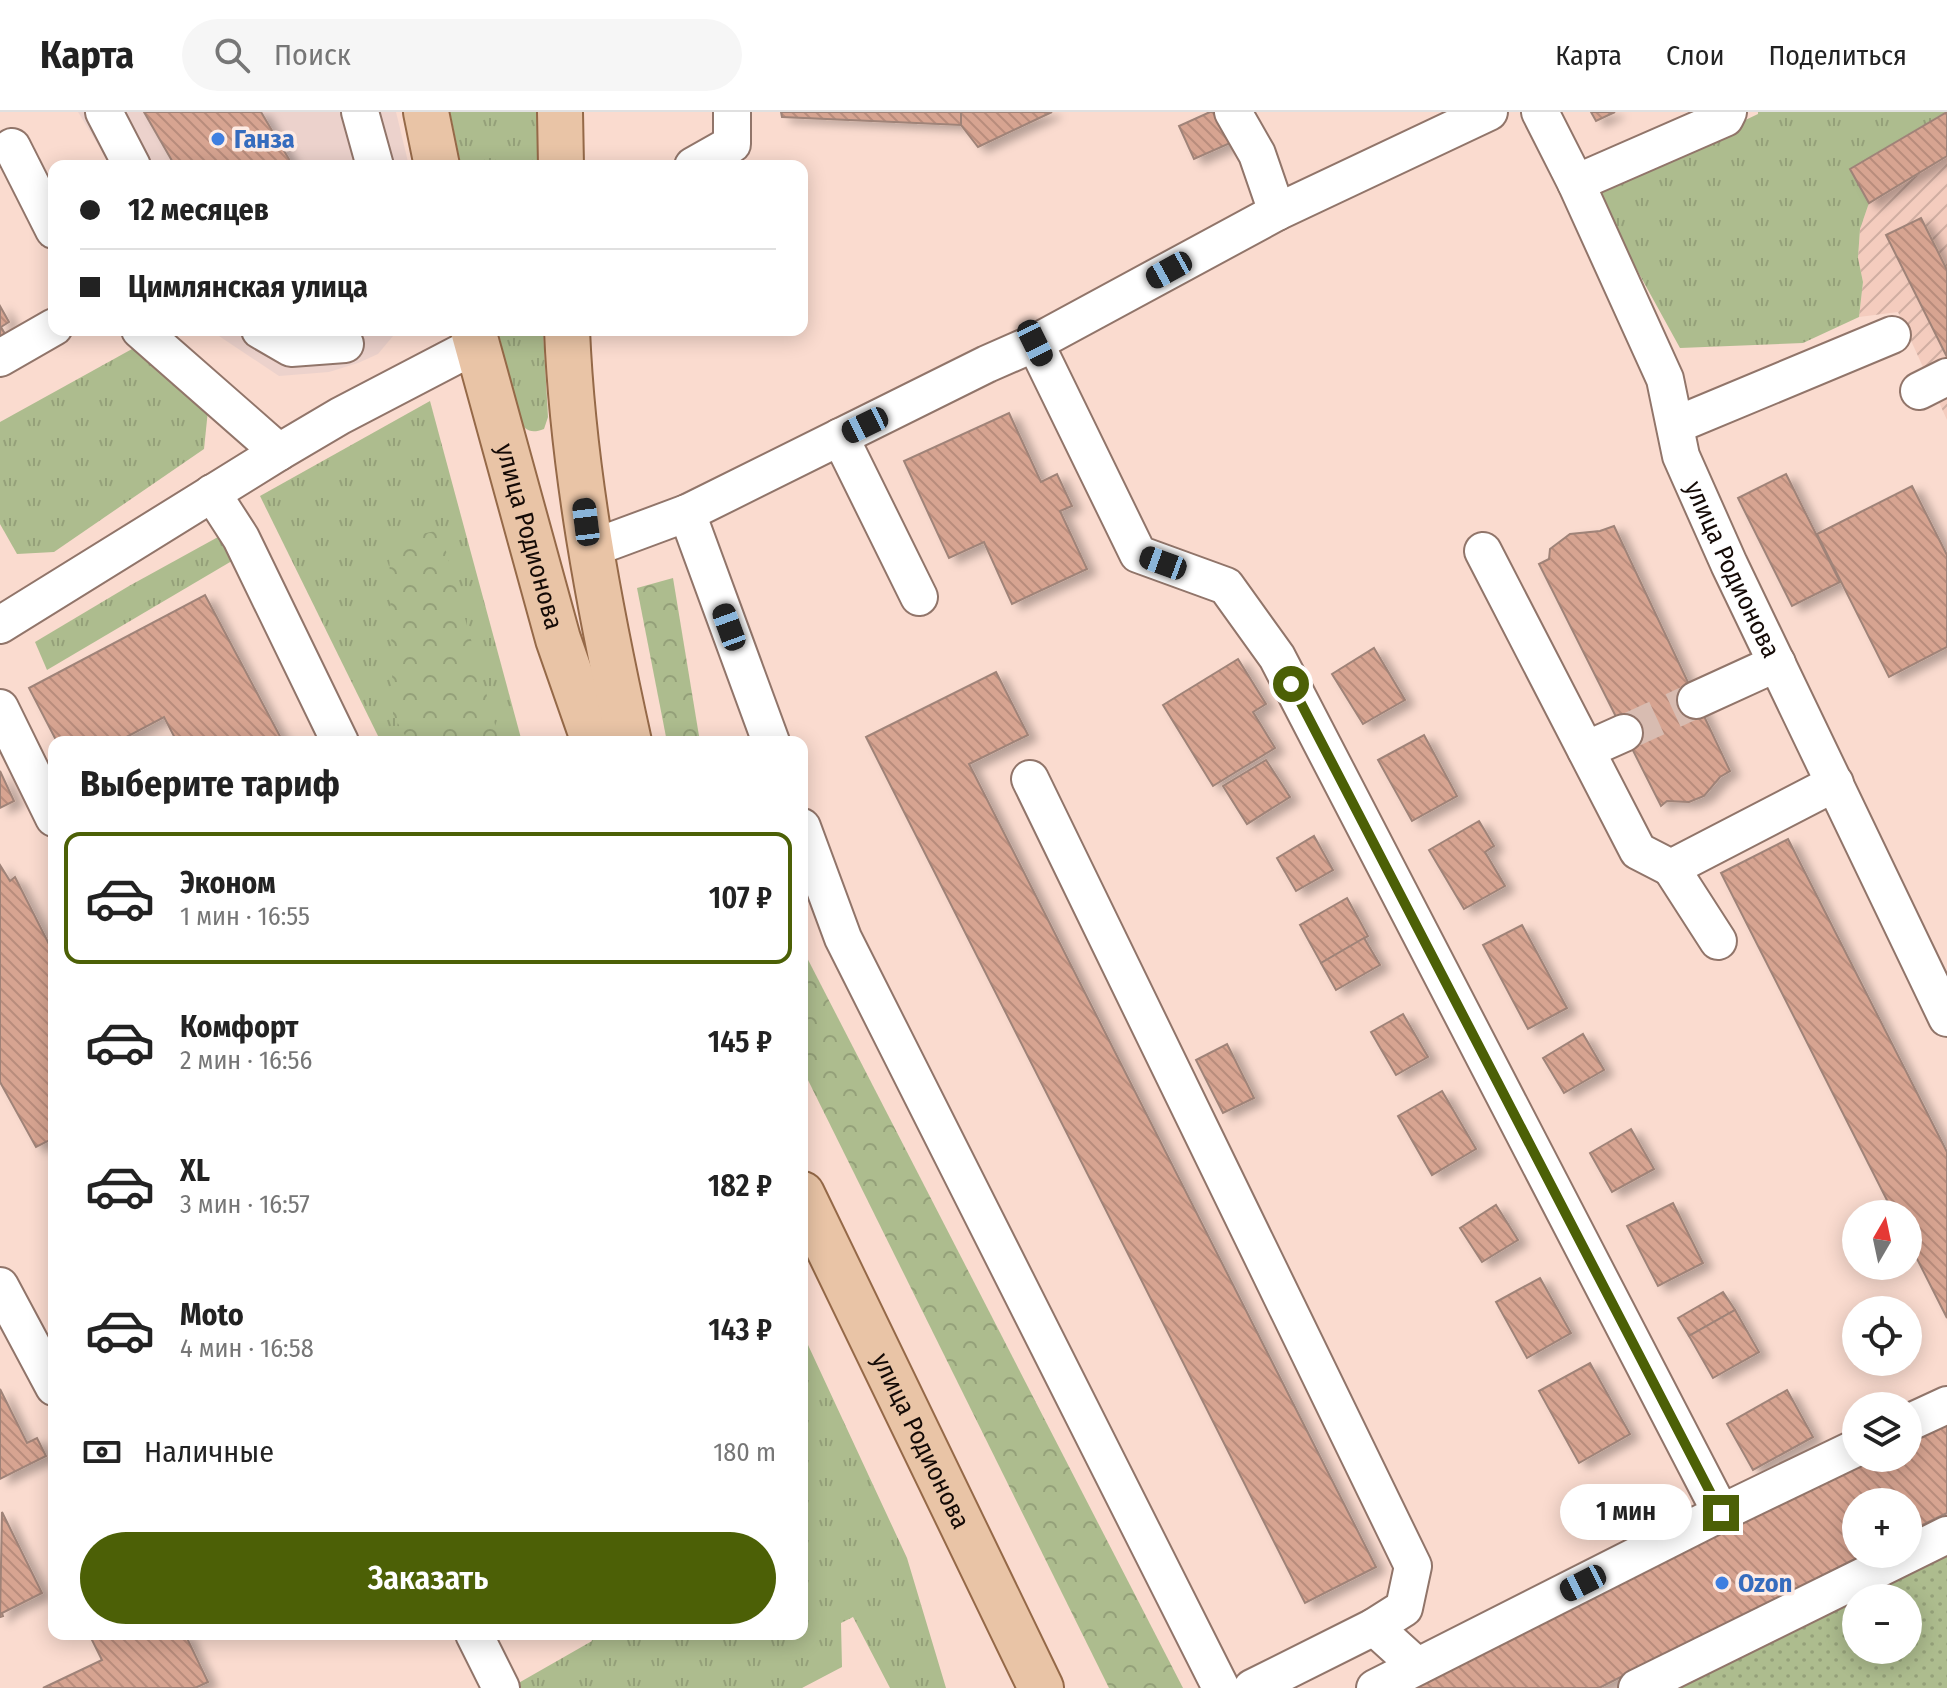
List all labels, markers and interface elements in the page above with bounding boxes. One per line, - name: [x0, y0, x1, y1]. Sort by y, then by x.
- search box: [182, 19, 742, 91]
- text: Карта: [40, 32, 134, 78]
- icon: search: [210, 33, 254, 77]
- text: Поиск: [274, 37, 351, 73]
- text: Карта: [1555, 39, 1622, 72]
- text: Слои: [1666, 39, 1724, 72]
- text: Поделиться: [1768, 39, 1907, 72]
- place label: Ганза: [234, 124, 295, 155]
- marker: Ганза: [209, 130, 227, 148]
- text: 12 месяцев: [128, 192, 269, 228]
- car: [1142, 248, 1196, 292]
- text: Цимлянская улица: [128, 269, 368, 305]
- car: [1014, 316, 1056, 370]
- car: [838, 404, 892, 446]
- street label: улица Родионова: [489, 440, 570, 633]
- street label: улица Родионова: [1679, 476, 1787, 663]
- car: [571, 497, 601, 547]
- car: [1136, 544, 1190, 582]
- car: [710, 600, 748, 654]
- route start: [1273, 666, 1309, 702]
- text: Выберите тариф: [80, 762, 340, 806]
- icon: car: [84, 862, 156, 934]
- text: Эконом: [180, 865, 276, 901]
- text: 107 ₽: [709, 880, 772, 916]
- text: 1 мин · 16:55: [180, 901, 310, 932]
- icon: car: [84, 1006, 156, 1078]
- text: Комфорт: [180, 1009, 298, 1045]
- text: 145 ₽: [708, 1024, 772, 1060]
- text: 2 мин · 16:56: [180, 1045, 312, 1076]
- icon: car: [84, 1150, 156, 1222]
- text: XL: [180, 1153, 210, 1189]
- text: 182 ₽: [708, 1168, 772, 1204]
- text: 3 мин · 16:57: [180, 1189, 310, 1220]
- north arrow: [1842, 1200, 1922, 1280]
- map controls: [1842, 1200, 1922, 1664]
- icon: car: [84, 1294, 156, 1366]
- button: locate: [1842, 1296, 1922, 1376]
- text: Moto: [180, 1297, 244, 1333]
- text: 143 ₽: [708, 1312, 772, 1348]
- text: 4 мин · 16:58: [180, 1333, 314, 1364]
- street label: улица Родионова: [866, 1348, 977, 1534]
- button: layers: [1842, 1392, 1922, 1472]
- icon: cash: [80, 1430, 124, 1474]
- text: Наличные: [144, 1434, 274, 1470]
- text: 180 m: [713, 1437, 776, 1468]
- callout: 1 мин: [1561, 1485, 1693, 1541]
- button: +: [1842, 1488, 1922, 1568]
- route end: [1703, 1495, 1739, 1531]
- text: 1 мин: [1596, 1496, 1656, 1527]
- button: Заказать: [80, 1532, 776, 1624]
- car: [1556, 1561, 1610, 1605]
- place label: Ozon: [1738, 1568, 1792, 1599]
- marker: Ozon: [1713, 1574, 1731, 1592]
- button: −: [1842, 1584, 1922, 1664]

